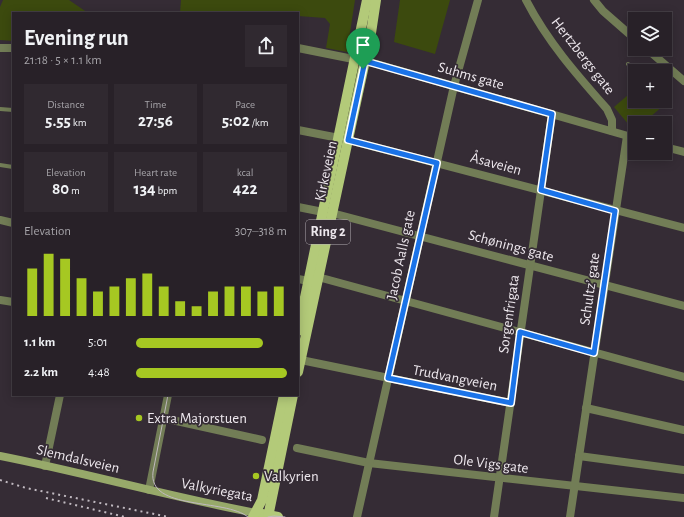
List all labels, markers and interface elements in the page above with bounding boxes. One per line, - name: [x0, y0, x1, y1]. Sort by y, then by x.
- map controls: [628, 12, 672, 160]
- button: layers: [628, 12, 672, 56]
- street label: Hertzbergs gate: [548, 15, 618, 97]
- button: share: [245, 25, 287, 67]
- text: Evening run: [24, 27, 129, 49]
- pin: [346, 28, 380, 69]
- icon: arrive: [352, 34, 374, 56]
- text: 21:18 · 5 × 1.1 km: [24, 54, 102, 67]
- street label: Suhms gate: [436, 59, 506, 93]
- button: +: [628, 64, 672, 108]
- text: Distance: [47, 99, 84, 110]
- text: Time: [145, 99, 166, 110]
- text: Pace: [235, 99, 255, 110]
- text: 5.55: [45, 112, 71, 129]
- text: 27:56: [138, 112, 173, 129]
- text: 5:02: [222, 112, 250, 129]
- button: −: [628, 116, 672, 160]
- text: km: [71, 117, 87, 128]
- text: /km: [250, 117, 269, 128]
- street label: Kirkeveien: [312, 139, 340, 203]
- street label: Åsaveien: [469, 149, 523, 178]
- text: Elevation: [46, 167, 86, 178]
- text: Heart rate: [134, 167, 177, 178]
- text: kcal: [237, 167, 254, 178]
- text: 80: [52, 180, 69, 197]
- text: 134: [134, 180, 156, 197]
- text: 422: [233, 180, 257, 197]
- text: m: [69, 185, 80, 196]
- text: bpm: [156, 185, 177, 196]
- street label: Jacob Aalls gate: [384, 209, 418, 301]
- road number: Ring 2: [306, 220, 350, 244]
- text: Elevation: [24, 225, 71, 238]
- text: 307–318 m: [235, 225, 287, 238]
- street label: Schønings gate: [467, 227, 555, 265]
- street label: Schultz’ gate: [577, 252, 603, 326]
- street label: Sorgenfrigata: [496, 274, 522, 354]
- text: 1.1 km: [24, 336, 55, 349]
- text: 5:01: [88, 336, 108, 349]
- street label: Trudvangveien: [411, 362, 499, 394]
- text: 2.2 km: [24, 366, 58, 379]
- text: 4:48: [88, 366, 110, 379]
- place label: Extra Majorstuen: [147, 411, 247, 426]
- marker: Extra Majorstuen: [134, 413, 144, 423]
- street label: Slemdalsveien: [35, 442, 121, 476]
- street label: Ole Vigs gate: [453, 452, 529, 476]
- place label: Valkyrien: [264, 469, 319, 484]
- marker: Valkyrien: [251, 471, 261, 481]
- street label: Valkyriegata: [180, 476, 254, 504]

